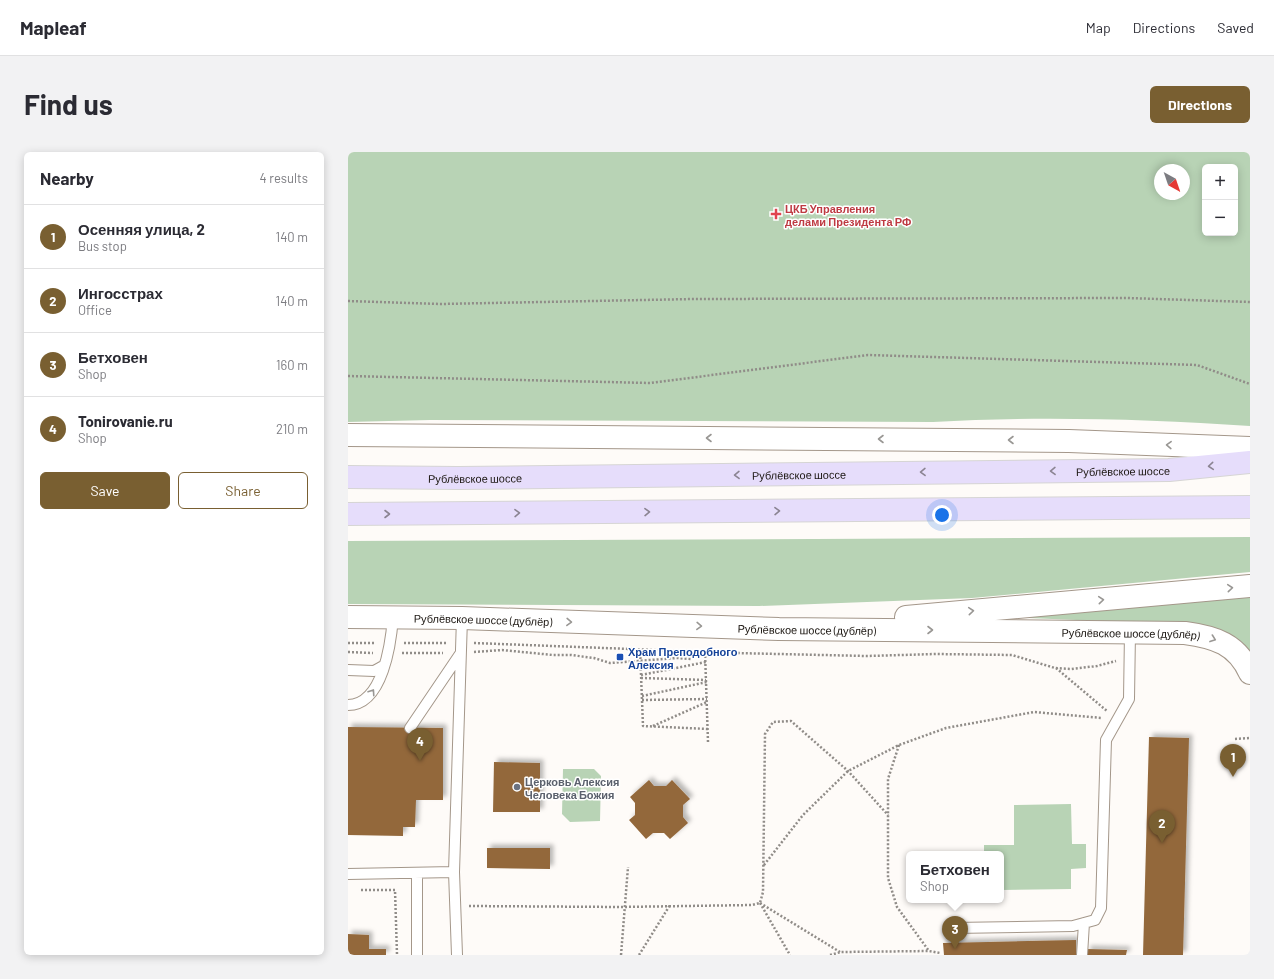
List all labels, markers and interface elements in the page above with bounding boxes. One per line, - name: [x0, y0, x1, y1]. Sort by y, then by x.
- text: Mapleaf: [20, 16, 87, 39]
- text: Map: [1086, 19, 1111, 36]
- text: Directions: [1133, 19, 1195, 36]
- text: Saved: [1217, 19, 1254, 36]
- button: Directions: [1150, 86, 1250, 123]
- text: Find us: [24, 87, 113, 121]
- north arrow: [1154, 164, 1190, 200]
- map controls: [1202, 164, 1238, 236]
- button: +: [1202, 164, 1238, 200]
- text: Nearby: [40, 168, 94, 188]
- text: 4 results: [260, 170, 308, 186]
- button: −: [1202, 200, 1238, 236]
- place label: ЦКБ Управления делами Президента РФ: [785, 202, 911, 228]
- marker: ЦКБ Управления делами Президента РФ: [770, 208, 782, 220]
- text: Осенняя улица, 2: [78, 220, 205, 238]
- text: 1: [51, 229, 55, 245]
- text: 140 m: [276, 229, 308, 245]
- text: Bus stop: [78, 238, 127, 254]
- text: Ингосстрах: [78, 284, 163, 302]
- text: 2: [49, 293, 57, 309]
- text: 140 m: [276, 293, 308, 309]
- text: Office: [78, 302, 112, 318]
- text: Бетховен: [78, 348, 148, 366]
- text: 3: [49, 357, 57, 373]
- text: 160 m: [276, 357, 308, 373]
- text: Shop: [78, 366, 107, 382]
- text: Tonirovanie.ru: [78, 412, 173, 430]
- text: 4: [49, 421, 57, 437]
- text: 210 m: [276, 421, 308, 437]
- text: Shop: [78, 430, 107, 446]
- one-way arrow: [706, 434, 712, 442]
- one-way arrow: [878, 435, 884, 443]
- one-way arrow: [1008, 436, 1014, 444]
- one-way arrow: [1166, 441, 1172, 449]
- one-way arrow: [1208, 461, 1214, 470]
- street label: Рублёвское шоссе: [1076, 463, 1170, 478]
- street label: Рублёвское шоссе: [752, 467, 846, 481]
- one-way arrow: [1050, 467, 1056, 475]
- one-way arrow: [920, 468, 926, 477]
- one-way arrow: [734, 470, 740, 479]
- street label: Рублёвское шоссе: [428, 471, 522, 485]
- button: Save: [40, 472, 170, 509]
- button: Share: [178, 472, 308, 509]
- your location: [932, 505, 952, 525]
- one-way arrow: [774, 507, 780, 515]
- one-way arrow: [644, 508, 650, 516]
- one-way arrow: [514, 509, 520, 517]
- one-way arrow: [384, 510, 390, 518]
- one-way arrow: [1227, 584, 1233, 593]
- one-way arrow: [1098, 595, 1104, 604]
- one-way arrow: [968, 607, 974, 616]
- street label: Рублёвское шоссе (дублёр): [414, 611, 553, 628]
- one-way arrow: [566, 618, 572, 626]
- street label: Рублёвское шоссе (дублёр): [737, 621, 876, 636]
- one-way arrow: [696, 622, 702, 630]
- street label: Рублёвское шоссе (дублёр): [1061, 625, 1201, 642]
- one-way arrow: [927, 626, 933, 634]
- one-way arrow: [1210, 634, 1217, 643]
- place label: Храм Преподобного Алексия: [628, 645, 738, 671]
- marker: Храм Преподобного Алексия: [615, 652, 625, 662]
- one-way arrow: [367, 689, 375, 696]
- pin: 4: [407, 728, 433, 761]
- pin: 1: [1220, 744, 1246, 777]
- place label: Церковь Алексия Человека Божия: [525, 775, 619, 801]
- marker: Церковь Алексия Человека Божия: [512, 782, 522, 792]
- pin: 2: [1149, 810, 1175, 843]
- popup: [906, 851, 1004, 903]
- text: Бетховен: [920, 860, 990, 878]
- text: Shop: [920, 878, 949, 894]
- pin: 3: [942, 916, 968, 949]

